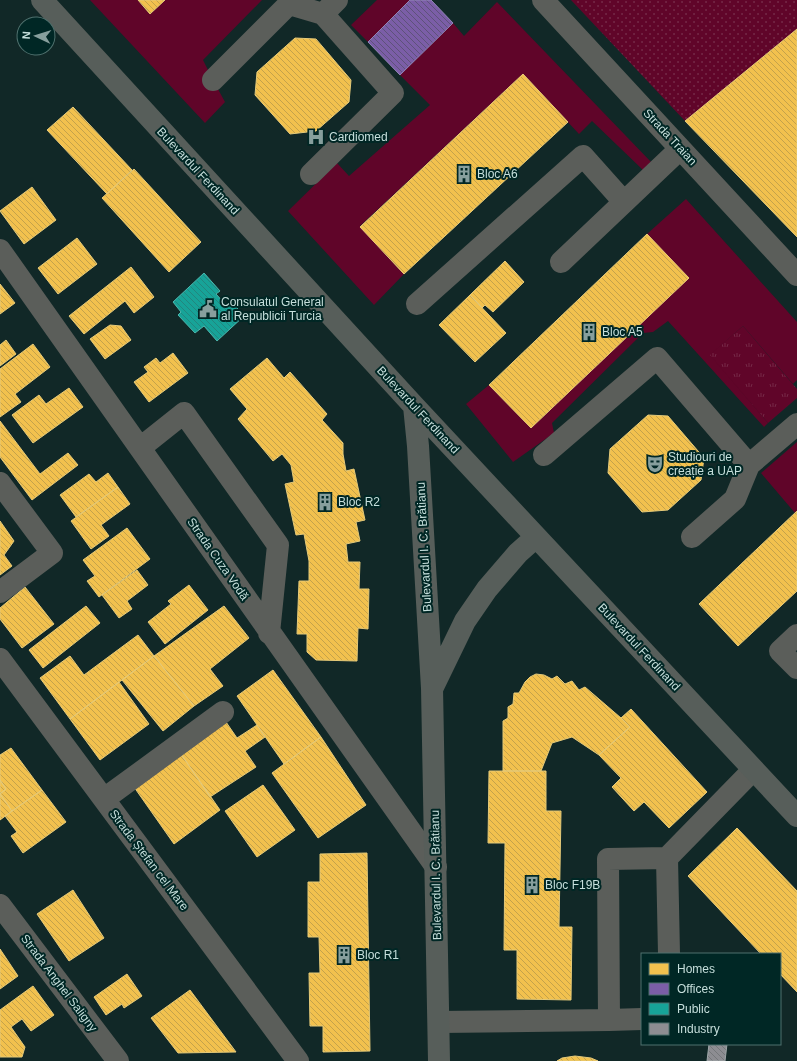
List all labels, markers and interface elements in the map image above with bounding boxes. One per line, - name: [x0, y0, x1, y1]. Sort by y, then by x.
- north arrow: [16, 16, 56, 56]
- text: N: [20, 31, 32, 40]
- street label: Strada Traian: [640, 106, 700, 168]
- street label: Bulevardul Ferdinand: [154, 125, 242, 217]
- hospital icon: Cardiomed: [306, 127, 326, 147]
- place label: Cardiomed: [329, 130, 388, 144]
- building icon: Bloc A6: [454, 164, 474, 184]
- place label: Bloc A6: [477, 167, 518, 181]
- place label: Consulatul General al Republicii Turcia: [221, 295, 324, 323]
- public building icon: Consulatul General al Republicii Turcia: [198, 299, 218, 319]
- building icon: Bloc A5: [579, 322, 599, 342]
- place label: Bloc A5: [602, 325, 643, 339]
- street label: Bulevardul Ferdinand: [374, 364, 462, 456]
- place label: Studiouri de creație a UAP: [668, 450, 742, 478]
- theatre icon: Studiouri de creație a UAP: [645, 454, 665, 474]
- street label: Bulevardul I. C. Brătianu: [414, 482, 434, 612]
- building icon: Bloc R2: [315, 492, 335, 512]
- place label: Bloc R2: [338, 495, 380, 509]
- street label: Strada Cuza Vodă: [184, 515, 252, 603]
- street label: Bulevardul Ferdinand: [595, 601, 683, 693]
- street label: Strada Ștefan cel Mare: [106, 807, 192, 913]
- street label: Bulevardul I. C. Brătianu: [428, 810, 444, 940]
- building icon: Bloc F19B: [522, 875, 542, 895]
- place label: Bloc F19B: [545, 878, 600, 892]
- street label: Strada Anghel Saligny: [18, 932, 100, 1034]
- building icon: Bloc R1: [334, 945, 354, 965]
- place label: Bloc R1: [357, 948, 399, 962]
- legend: [641, 953, 781, 1045]
- text: Homes: [677, 962, 715, 976]
- text: Offices: [677, 982, 714, 996]
- text: Public: [677, 1002, 710, 1016]
- text: Industry: [677, 1022, 720, 1036]

